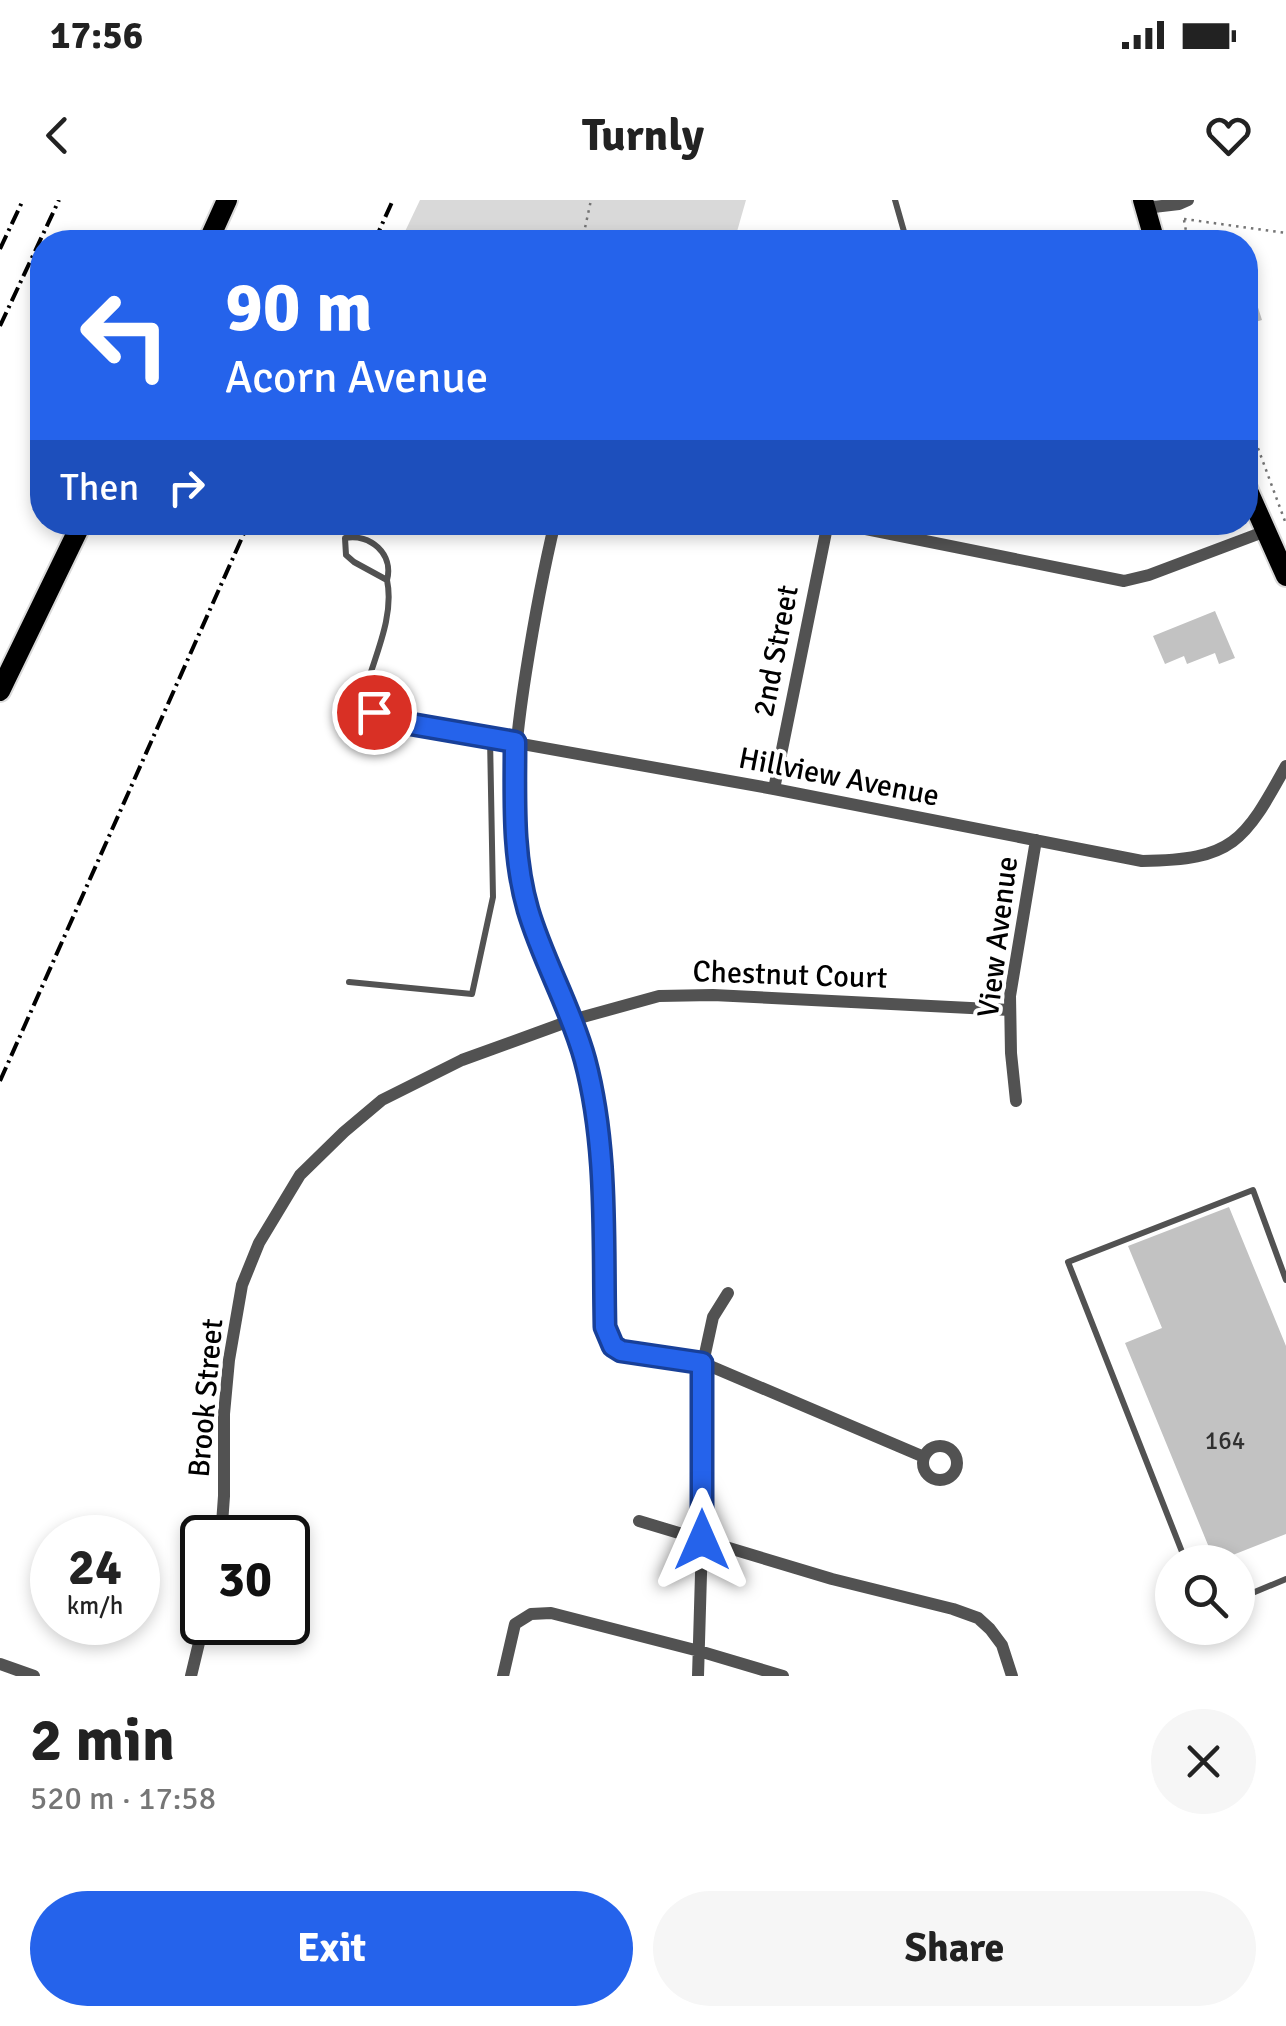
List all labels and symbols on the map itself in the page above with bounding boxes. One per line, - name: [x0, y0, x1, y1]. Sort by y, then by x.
- street label: 2nd Street: [745, 582, 807, 720]
- pin: [332, 670, 417, 755]
- street label: Hillview Avenue: [736, 739, 942, 815]
- street label: View Avenue: [970, 854, 1026, 1020]
- street label: Chestnut Court: [692, 953, 888, 997]
- street label: Brook Street: [181, 1317, 231, 1479]
- house number: 164: [1205, 1425, 1245, 1456]
- position arrow: [650, 1488, 754, 1592]
- speed limit sign: 30: [180, 1515, 310, 1645]

